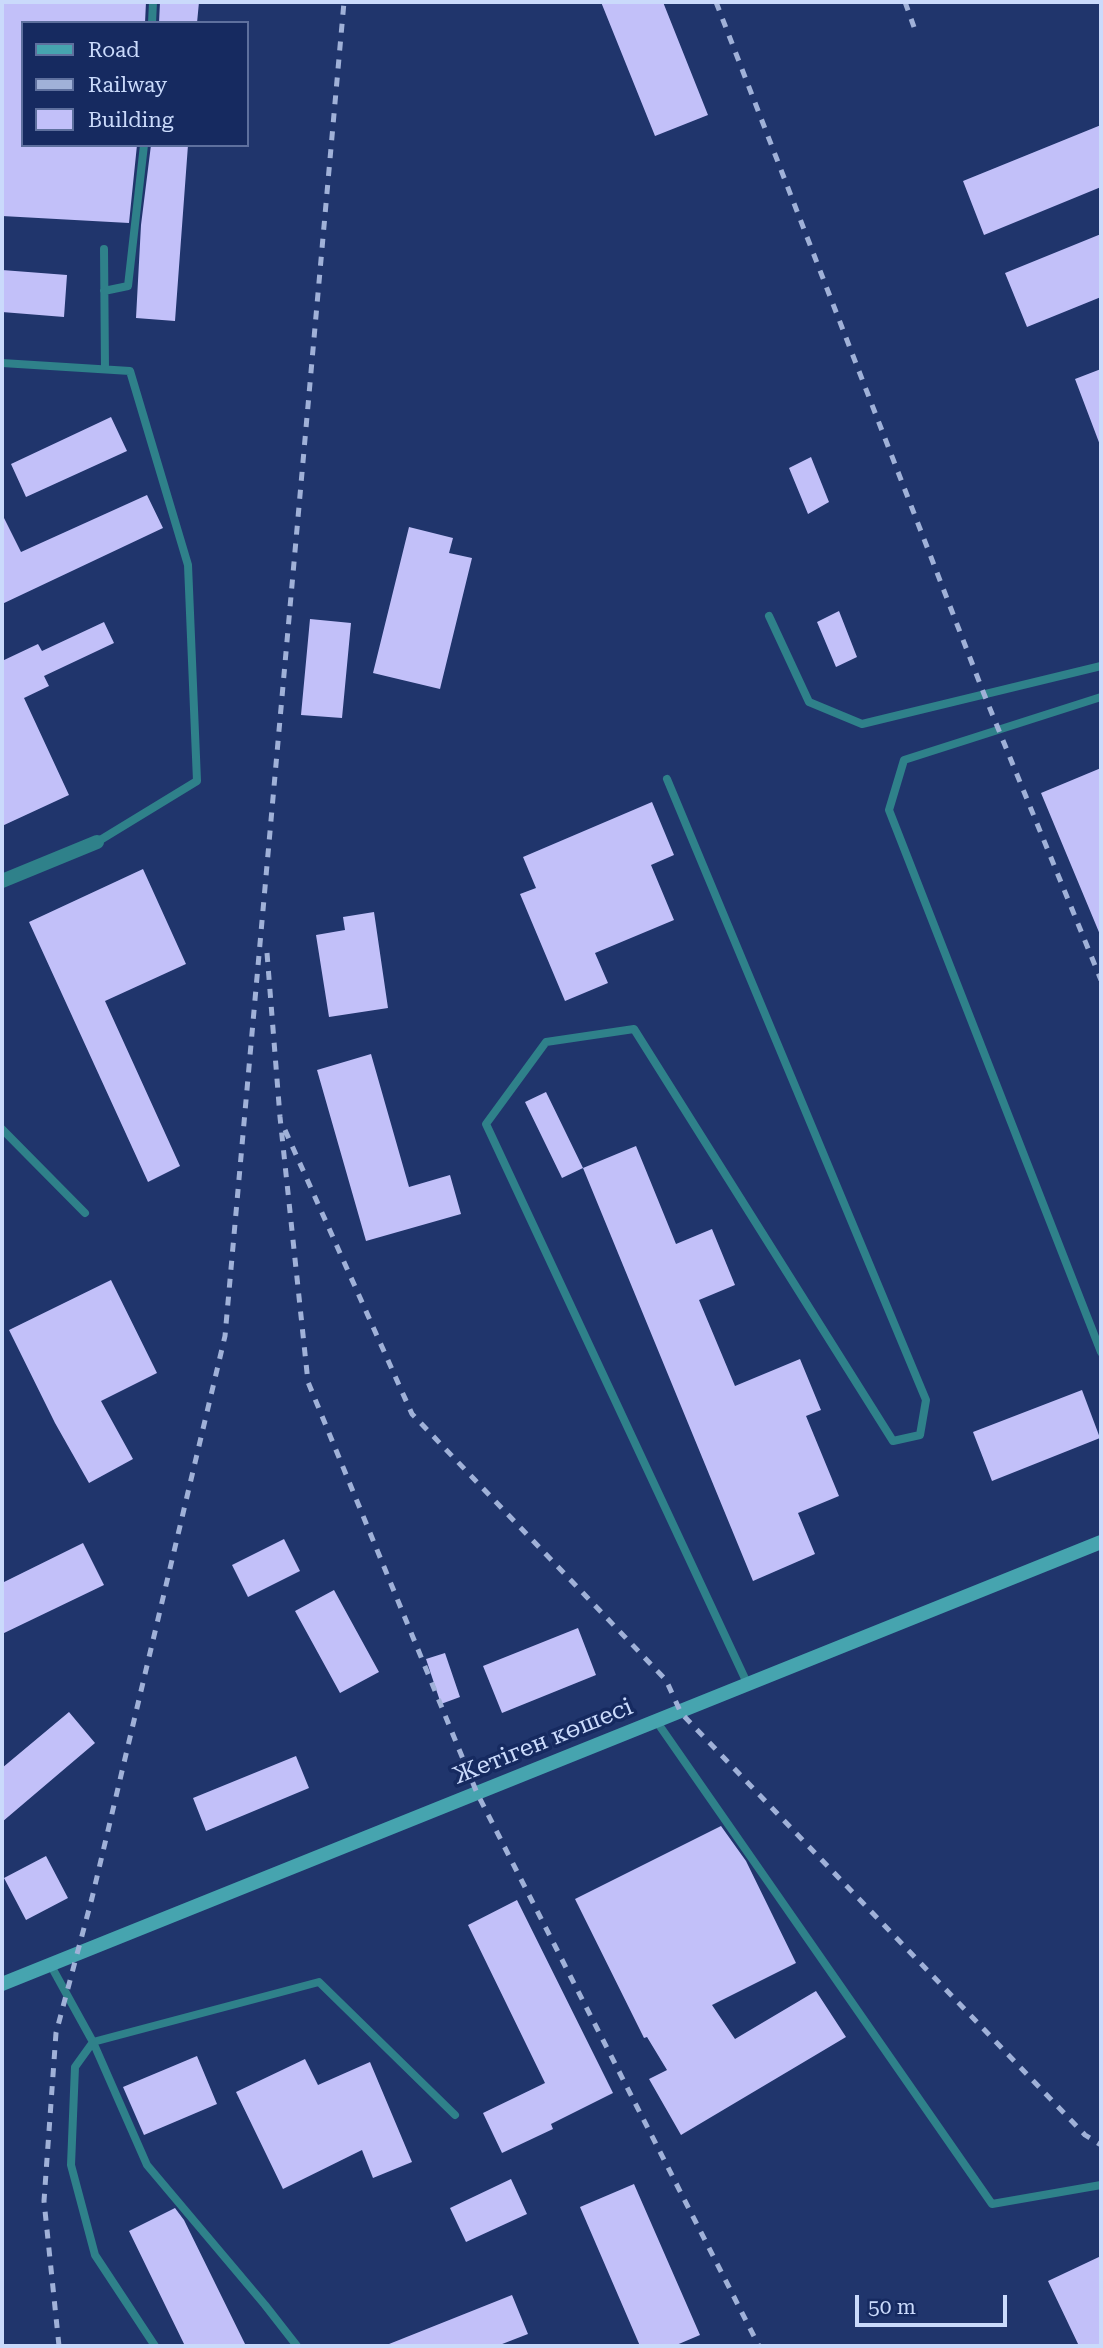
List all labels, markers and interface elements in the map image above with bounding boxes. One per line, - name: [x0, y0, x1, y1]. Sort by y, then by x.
- legend: [21, 21, 248, 147]
- text: Road: [88, 38, 140, 62]
- text: Railway: [88, 73, 167, 97]
- text: Building: [88, 108, 174, 132]
- street label: Жетіген көшесі: [449, 1693, 637, 1791]
- scale bar: [858, 2282, 1010, 2326]
- text: 50 m: [868, 2295, 916, 2319]

